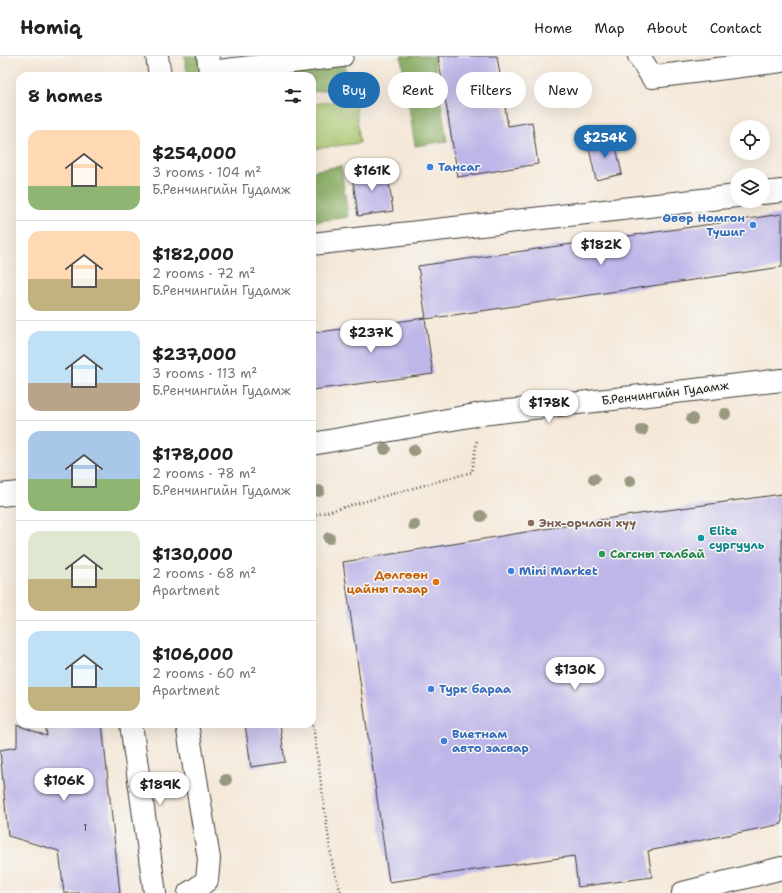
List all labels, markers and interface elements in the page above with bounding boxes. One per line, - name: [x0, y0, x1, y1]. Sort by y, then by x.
- text: Homiq: [20, 15, 81, 40]
- text: Home: [534, 19, 573, 37]
- text: Map: [595, 19, 625, 37]
- text: About: [647, 19, 688, 37]
- text: Contact: [710, 19, 762, 37]
- chip: Buy: [328, 72, 380, 108]
- chip: Rent: [388, 72, 448, 108]
- chip: Filters: [456, 72, 526, 108]
- chip: New: [534, 72, 592, 108]
- text: 8 homes: [28, 85, 103, 107]
- icon: filters: [282, 85, 304, 107]
- map controls: [730, 120, 770, 208]
- button: locate: [730, 120, 770, 160]
- pin: $254K: [577, 125, 633, 159]
- text: $254K: [583, 129, 627, 146]
- text: $254,000: [152, 142, 236, 164]
- icon: home: [60, 146, 108, 194]
- pin: $161K: [344, 158, 400, 192]
- place label: Тансаг: [438, 159, 482, 175]
- text: $161K: [354, 162, 390, 179]
- marker: Тансаг: [425, 162, 435, 172]
- text: 3 rooms · 104 m²: [152, 164, 261, 181]
- button: layers: [730, 168, 770, 208]
- text: Б.Ренчингийн Гудамж: [152, 181, 291, 198]
- place label: Өвөр Номгон Түшиг: [662, 210, 746, 240]
- marker: Өвөр Номгон Түшиг: [748, 220, 758, 230]
- pin: $182K: [573, 232, 629, 266]
- text: $182K: [580, 236, 622, 253]
- text: $182,000: [152, 243, 234, 265]
- icon: home: [60, 247, 108, 295]
- text: 2 rooms · 72 m²: [152, 265, 256, 282]
- text: Б.Ренчингийн Гудамж: [152, 282, 291, 299]
- pin: $237K: [343, 320, 399, 354]
- text: $237K: [349, 324, 393, 341]
- text: $237,000: [152, 343, 237, 365]
- icon: home: [60, 347, 108, 395]
- text: 3 rooms · 113 m²: [152, 365, 257, 382]
- street label: Б.Ренчингийн Гудамж: [600, 377, 730, 409]
- text: Б.Ренчингийн Гудамж: [152, 382, 291, 399]
- pin: $178K: [521, 390, 577, 424]
- text: $178K: [528, 394, 570, 411]
- text: $178,000: [152, 443, 234, 465]
- icon: home: [60, 447, 108, 495]
- text: 2 rooms · 78 m²: [152, 465, 256, 482]
- text: Б.Ренчингийн Гудамж: [152, 482, 291, 499]
- place label: Энх-орчлон хүү: [539, 515, 636, 531]
- marker: Энх-орчлон хүү: [526, 518, 536, 528]
- place label: Elite сургууль: [709, 523, 765, 553]
- marker: Elite сургууль: [696, 533, 706, 543]
- text: $130,000: [152, 543, 233, 565]
- place label: Сагсны талбай: [610, 546, 706, 562]
- icon: home: [60, 547, 108, 595]
- marker: Сагсны талбай: [597, 549, 607, 559]
- place label: Mini Market: [519, 563, 598, 579]
- text: 2 rooms · 68 m²: [152, 565, 256, 582]
- marker: Mini Market: [506, 566, 516, 576]
- place label: Дөлгөөн цайны газар: [347, 567, 428, 597]
- marker: Дөлгөөн цайны газар: [431, 577, 441, 587]
- text: Apartment: [152, 582, 220, 599]
- text: $106,000: [152, 643, 233, 665]
- icon: home: [60, 647, 108, 695]
- pin: $130K: [547, 657, 603, 691]
- text: $130K: [554, 661, 596, 678]
- text: 2 rooms · 60 m²: [152, 665, 256, 682]
- place label: Турк бараа: [439, 681, 512, 697]
- text: Apartment: [152, 682, 220, 699]
- marker: Турк бараа: [426, 684, 436, 694]
- place label: Виетнам авто засвар: [452, 726, 529, 756]
- marker: Виетнам авто засвар: [439, 736, 449, 746]
- pin: $106K: [36, 768, 92, 802]
- text: $106K: [43, 772, 85, 789]
- pin: $189K: [132, 772, 188, 806]
- text: $189K: [139, 776, 181, 793]
- house number: 1: [83, 821, 87, 834]

